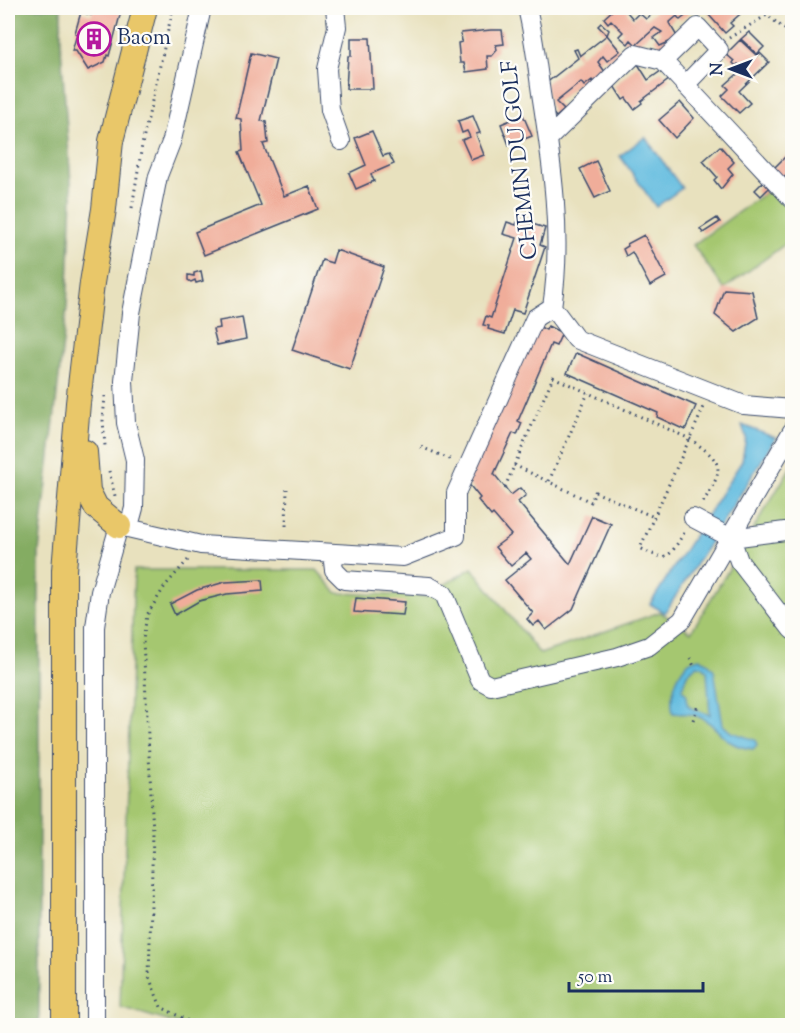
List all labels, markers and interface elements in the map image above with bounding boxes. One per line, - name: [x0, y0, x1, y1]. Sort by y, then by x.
- building icon: Baom: [76, 21, 112, 57]
- place label: Baom: [117, 23, 171, 55]
- north arrow: [701, 39, 761, 99]
- street label: CHEMIN DU GOLF: [495, 59, 547, 261]
- text: N: [707, 62, 730, 75]
- scale bar: [569, 955, 702, 993]
- text: 50 m: [577, 965, 613, 991]

